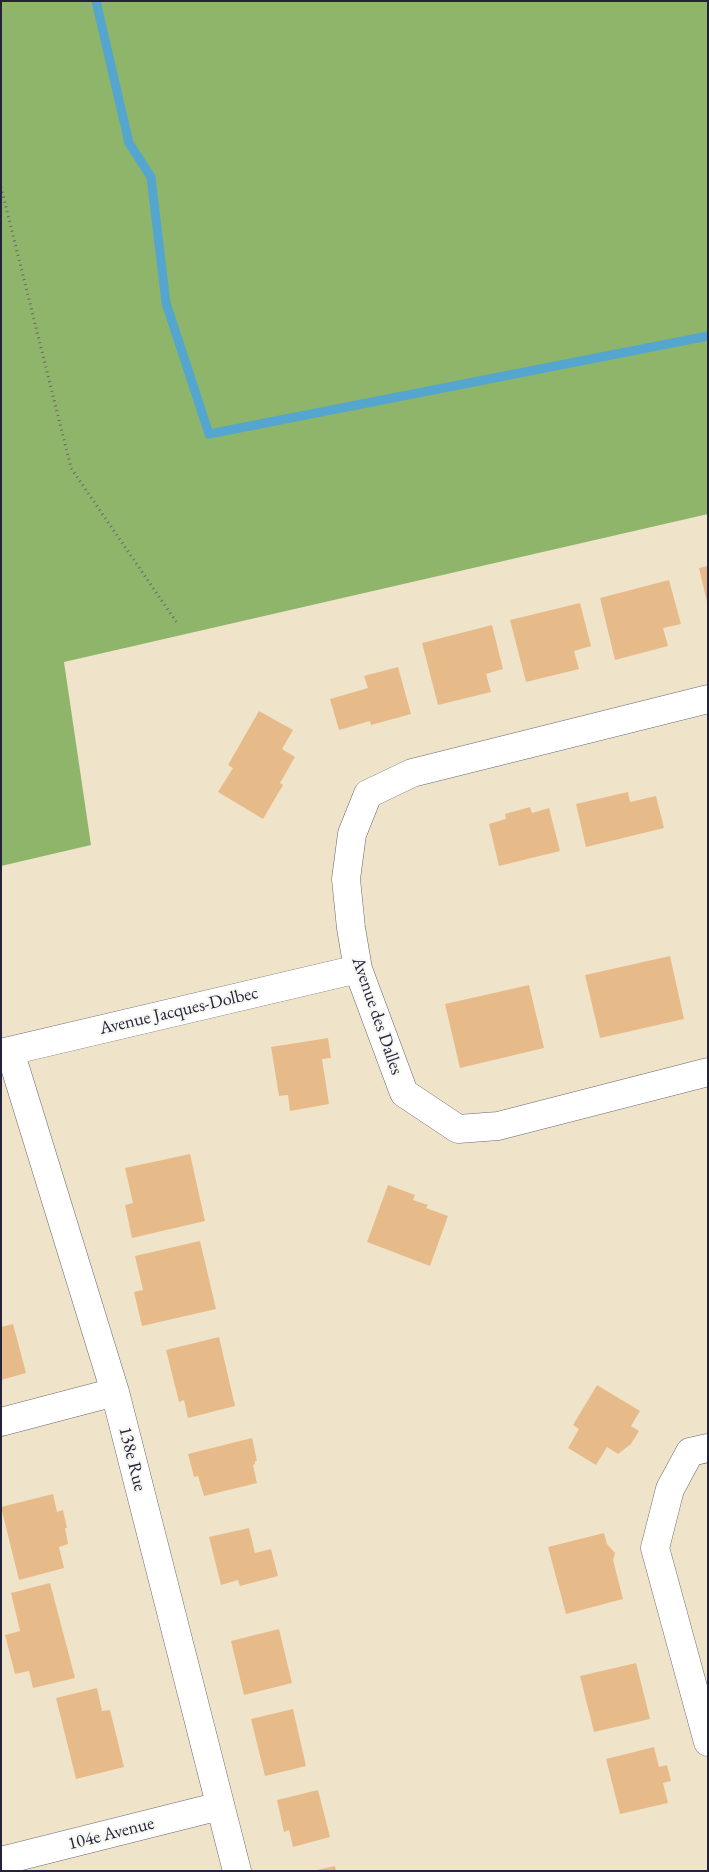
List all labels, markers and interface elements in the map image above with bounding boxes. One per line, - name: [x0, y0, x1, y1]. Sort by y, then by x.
- street label: Avenue des Dalles: [347, 954, 407, 1078]
- street label: Avenue Jacques-Dolbec: [98, 982, 260, 1040]
- street label: 138e Rue: [114, 1424, 150, 1494]
- street label: 104e Avenue: [66, 1813, 156, 1855]

